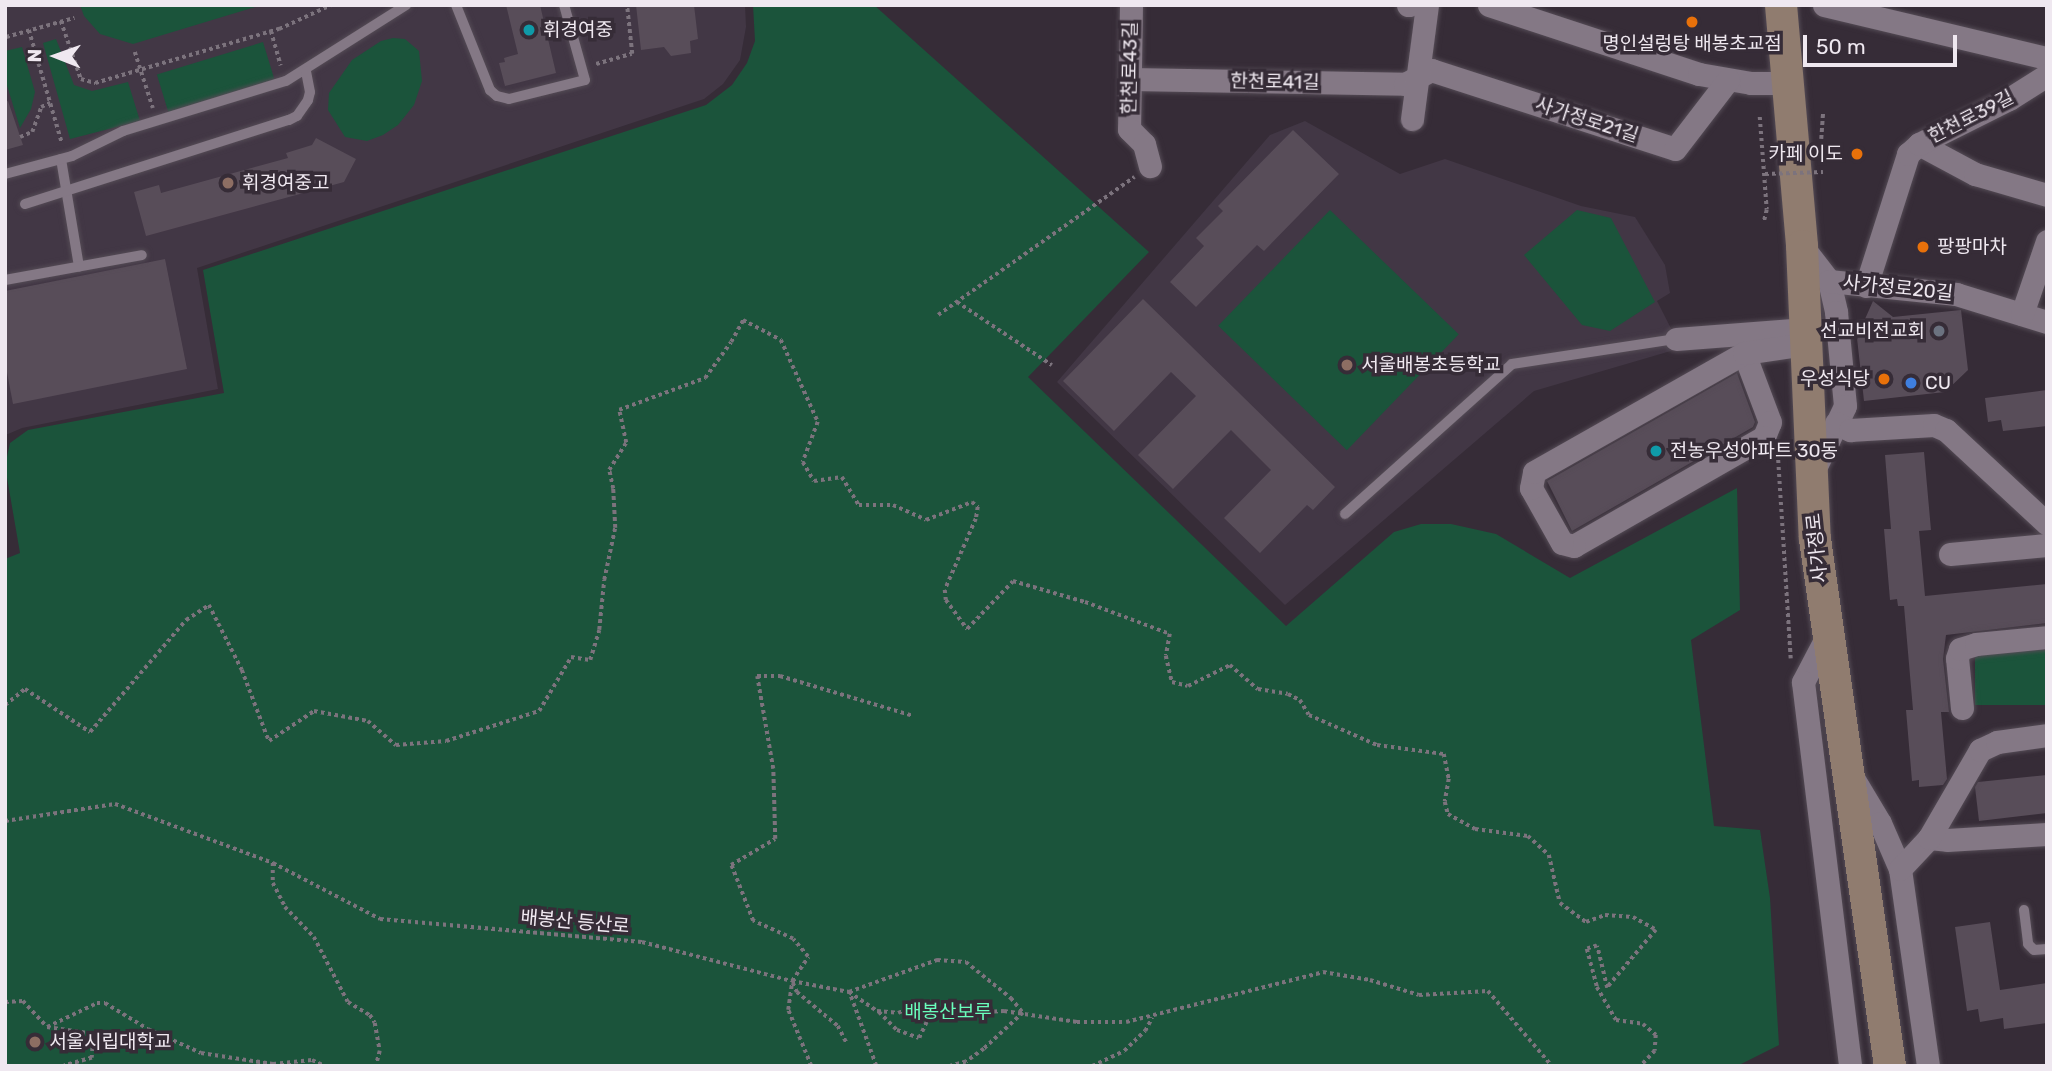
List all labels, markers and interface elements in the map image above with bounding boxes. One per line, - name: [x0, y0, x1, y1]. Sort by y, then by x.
- marker: 명인설렁탕 배봉초교점: [1684, 14, 1700, 30]
- place label: 휘경여중: [543, 19, 613, 41]
- north arrow: [21, 21, 91, 91]
- street label: 한천로43길: [1118, 21, 1142, 115]
- scale bar: [1807, 21, 1961, 65]
- marker: 휘경여중: [521, 22, 537, 38]
- place label: 명인설렁탕 배봉초교점: [1602, 33, 1782, 55]
- text: 50 m: [1816, 34, 1866, 59]
- text: N: [23, 49, 46, 63]
- street label: 한천로41길: [1230, 70, 1320, 94]
- street label: 한천로39길: [1925, 86, 2017, 148]
- street label: 사가정로21길: [1533, 93, 1641, 147]
- place label: 카페 이도: [1768, 143, 1843, 165]
- marker: 카페 이도: [1849, 146, 1865, 162]
- place label: 휘경여중고: [242, 172, 329, 194]
- marker: 휘경여중고: [220, 175, 236, 191]
- place label: 팡팡마차: [1937, 236, 2007, 258]
- marker: 팡팡마차: [1915, 239, 1931, 255]
- street label: 사가정로20길: [1842, 271, 1954, 305]
- place label: 선교비전교회: [1820, 320, 1925, 342]
- marker: 선교비전교회: [1931, 323, 1947, 339]
- place label: 서울배봉초등학교: [1361, 354, 1501, 376]
- marker: 서울배봉초등학교: [1339, 357, 1355, 373]
- place label: 우성식당: [1800, 368, 1870, 390]
- marker: 우성식당: [1876, 371, 1892, 387]
- place label: CU: [1925, 372, 1951, 394]
- marker: CU: [1903, 375, 1919, 391]
- place label: 전농우성아파트 30동: [1670, 440, 1838, 462]
- marker: 전농우성아파트 30동: [1648, 443, 1664, 459]
- street label: 사가정로: [1802, 512, 1832, 584]
- street label: 배봉산 등산로: [519, 906, 631, 938]
- park label: 배봉산보루: [904, 1001, 992, 1023]
- place label: 서울시립대학교: [49, 1031, 171, 1053]
- marker: 서울시립대학교: [27, 1034, 43, 1050]

